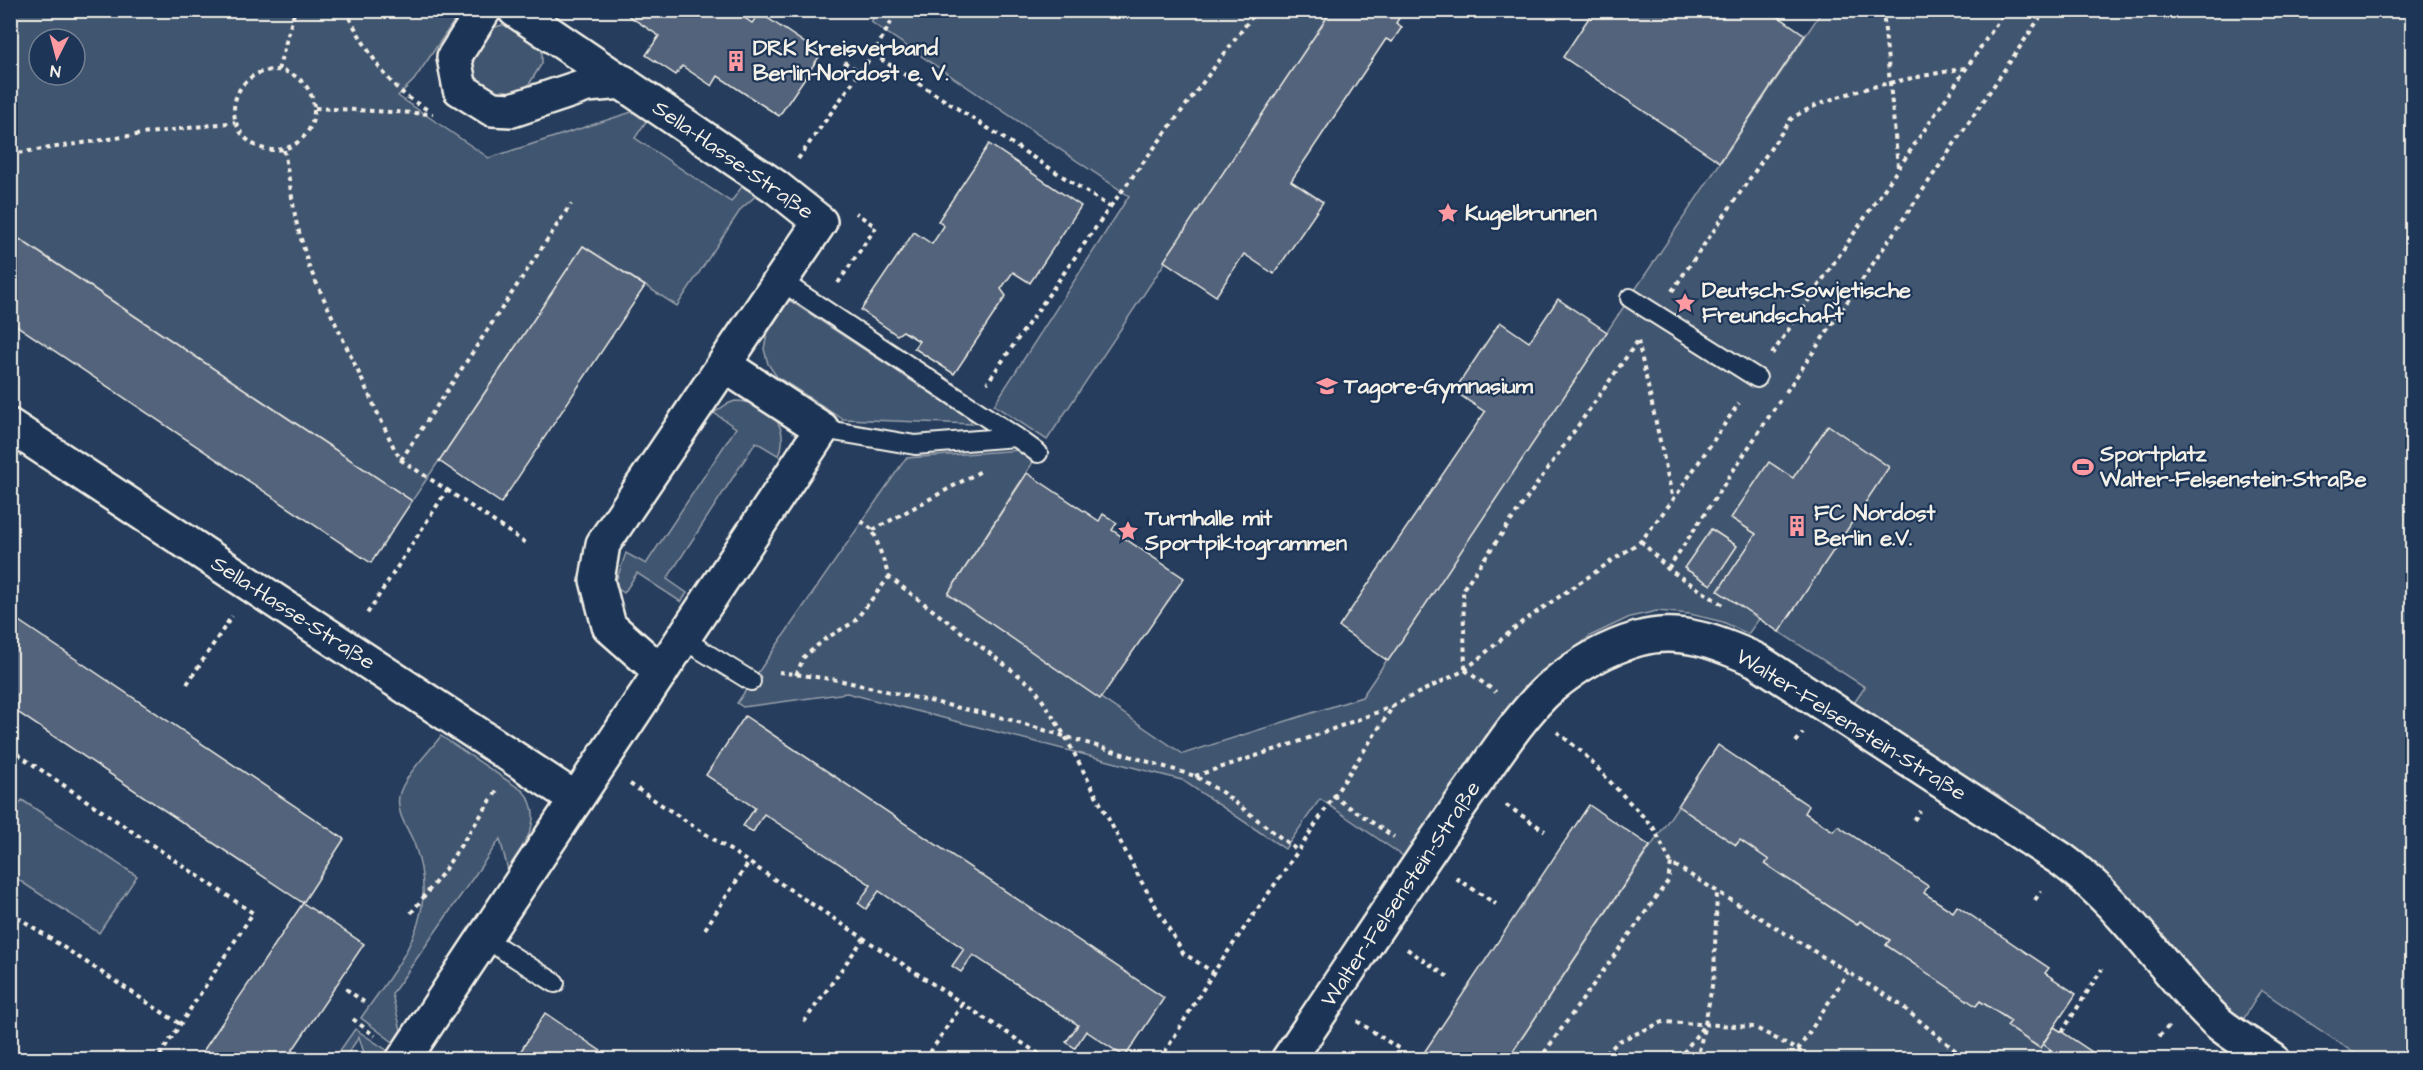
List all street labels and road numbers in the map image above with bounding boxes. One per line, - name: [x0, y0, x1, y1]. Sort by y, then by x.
- street label: Sella-Hasse-Straße: [646, 93, 820, 227]
- street label: Sella-Hasse-Straße: [205, 548, 381, 678]
- street label: Walter-Felsenstein-Straße: [1730, 641, 1972, 809]
- street label: Walter-Felsenstein-Straße: [1314, 775, 1488, 1013]

